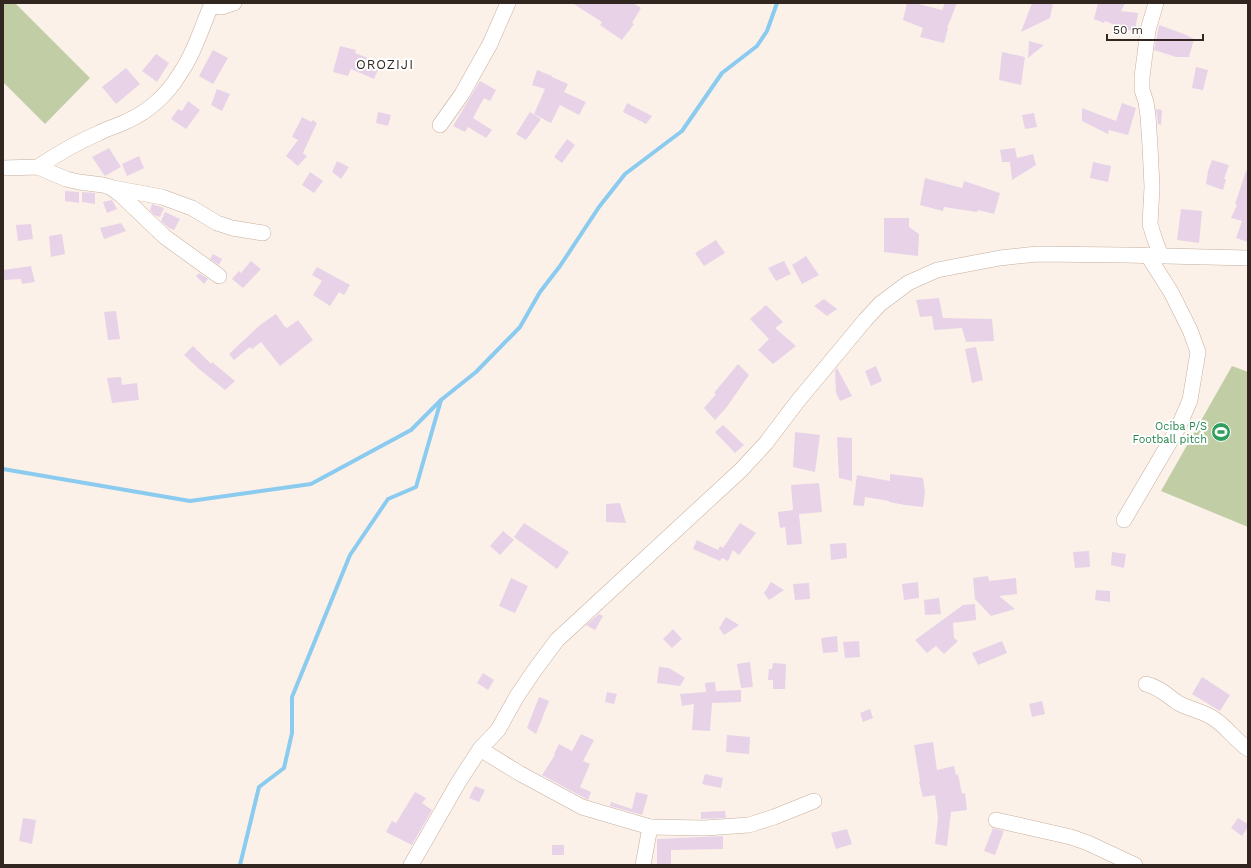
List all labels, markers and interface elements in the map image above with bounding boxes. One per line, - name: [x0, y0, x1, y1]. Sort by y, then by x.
- scale bar: [1107, 16, 1203, 42]
- text: 50 m: [1113, 23, 1143, 37]
- district label: OROZIJI: [356, 57, 414, 72]
- place label: Ociba P/S Football pitch: [1133, 420, 1207, 446]
- sports icon: Ociba P/S Football pitch: [1210, 421, 1232, 443]

